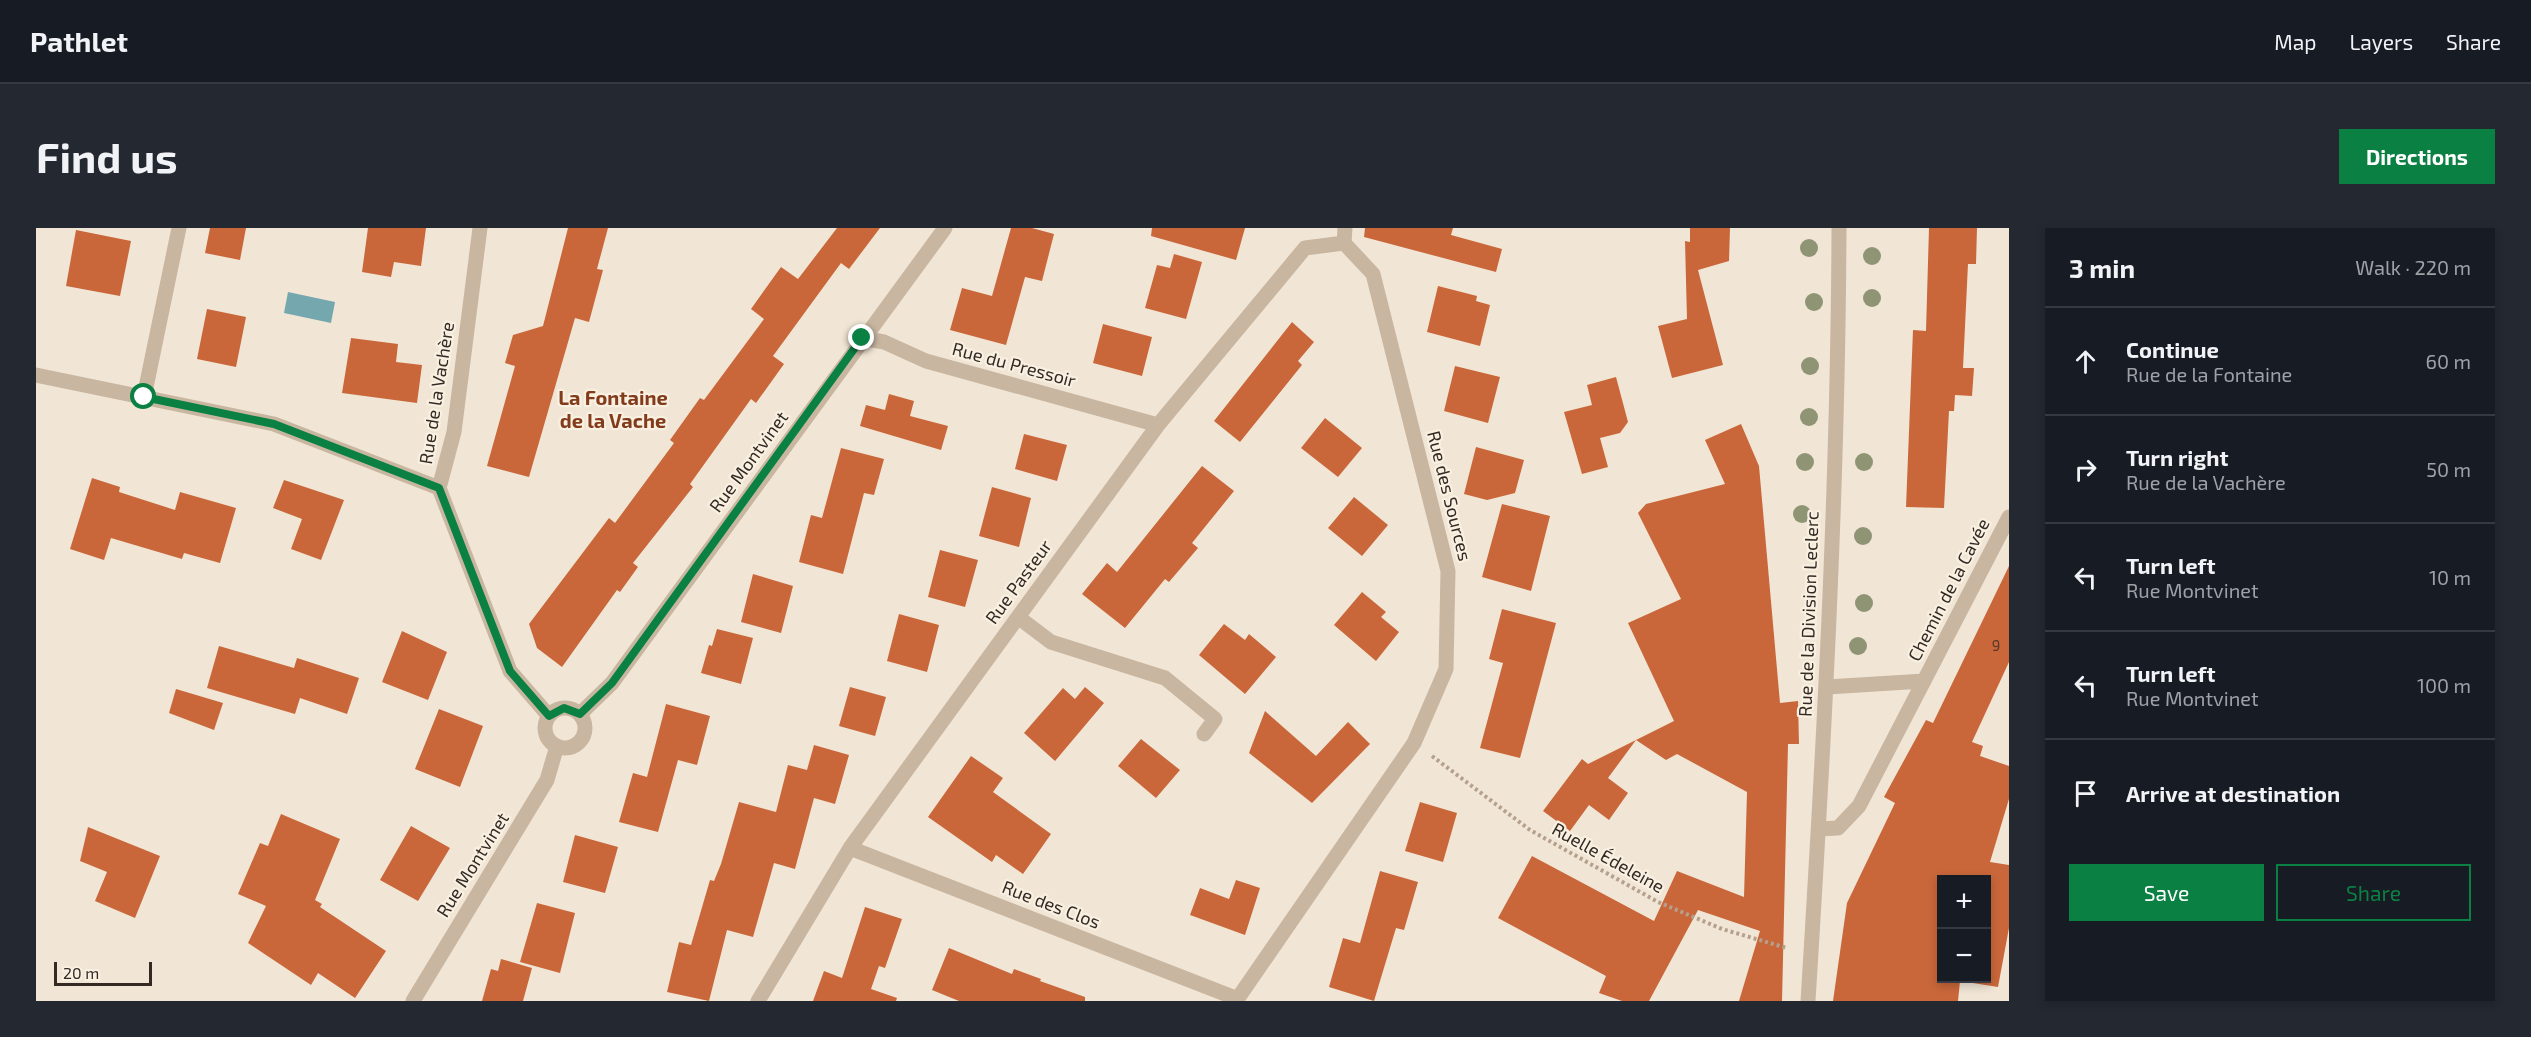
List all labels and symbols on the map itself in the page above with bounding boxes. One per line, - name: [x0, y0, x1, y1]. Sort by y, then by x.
- street label: Rue de la Vachère: [414, 320, 458, 466]
- route end: [848, 324, 874, 350]
- street label: Rue du Pressoir: [950, 337, 1079, 391]
- route start: [130, 383, 156, 409]
- district label: La Fontaine de la Vache: [558, 385, 668, 432]
- street label: Rue Montvinet: [704, 407, 792, 516]
- street label: Rue des Sources: [1423, 428, 1477, 563]
- street label: Rue de la Division Leclerc: [1793, 511, 1823, 717]
- street label: Chemin de la Cavée: [1903, 515, 1994, 665]
- street label: Rue Pasteur: [980, 535, 1056, 628]
- house number: 9: [1992, 636, 2000, 654]
- street label: Rue Montvinet: [431, 808, 513, 921]
- street label: Ruelle Édeleine: [1548, 817, 1669, 897]
- street label: Rue des Clos: [999, 875, 1103, 933]
- scale bar: [54, 959, 152, 986]

